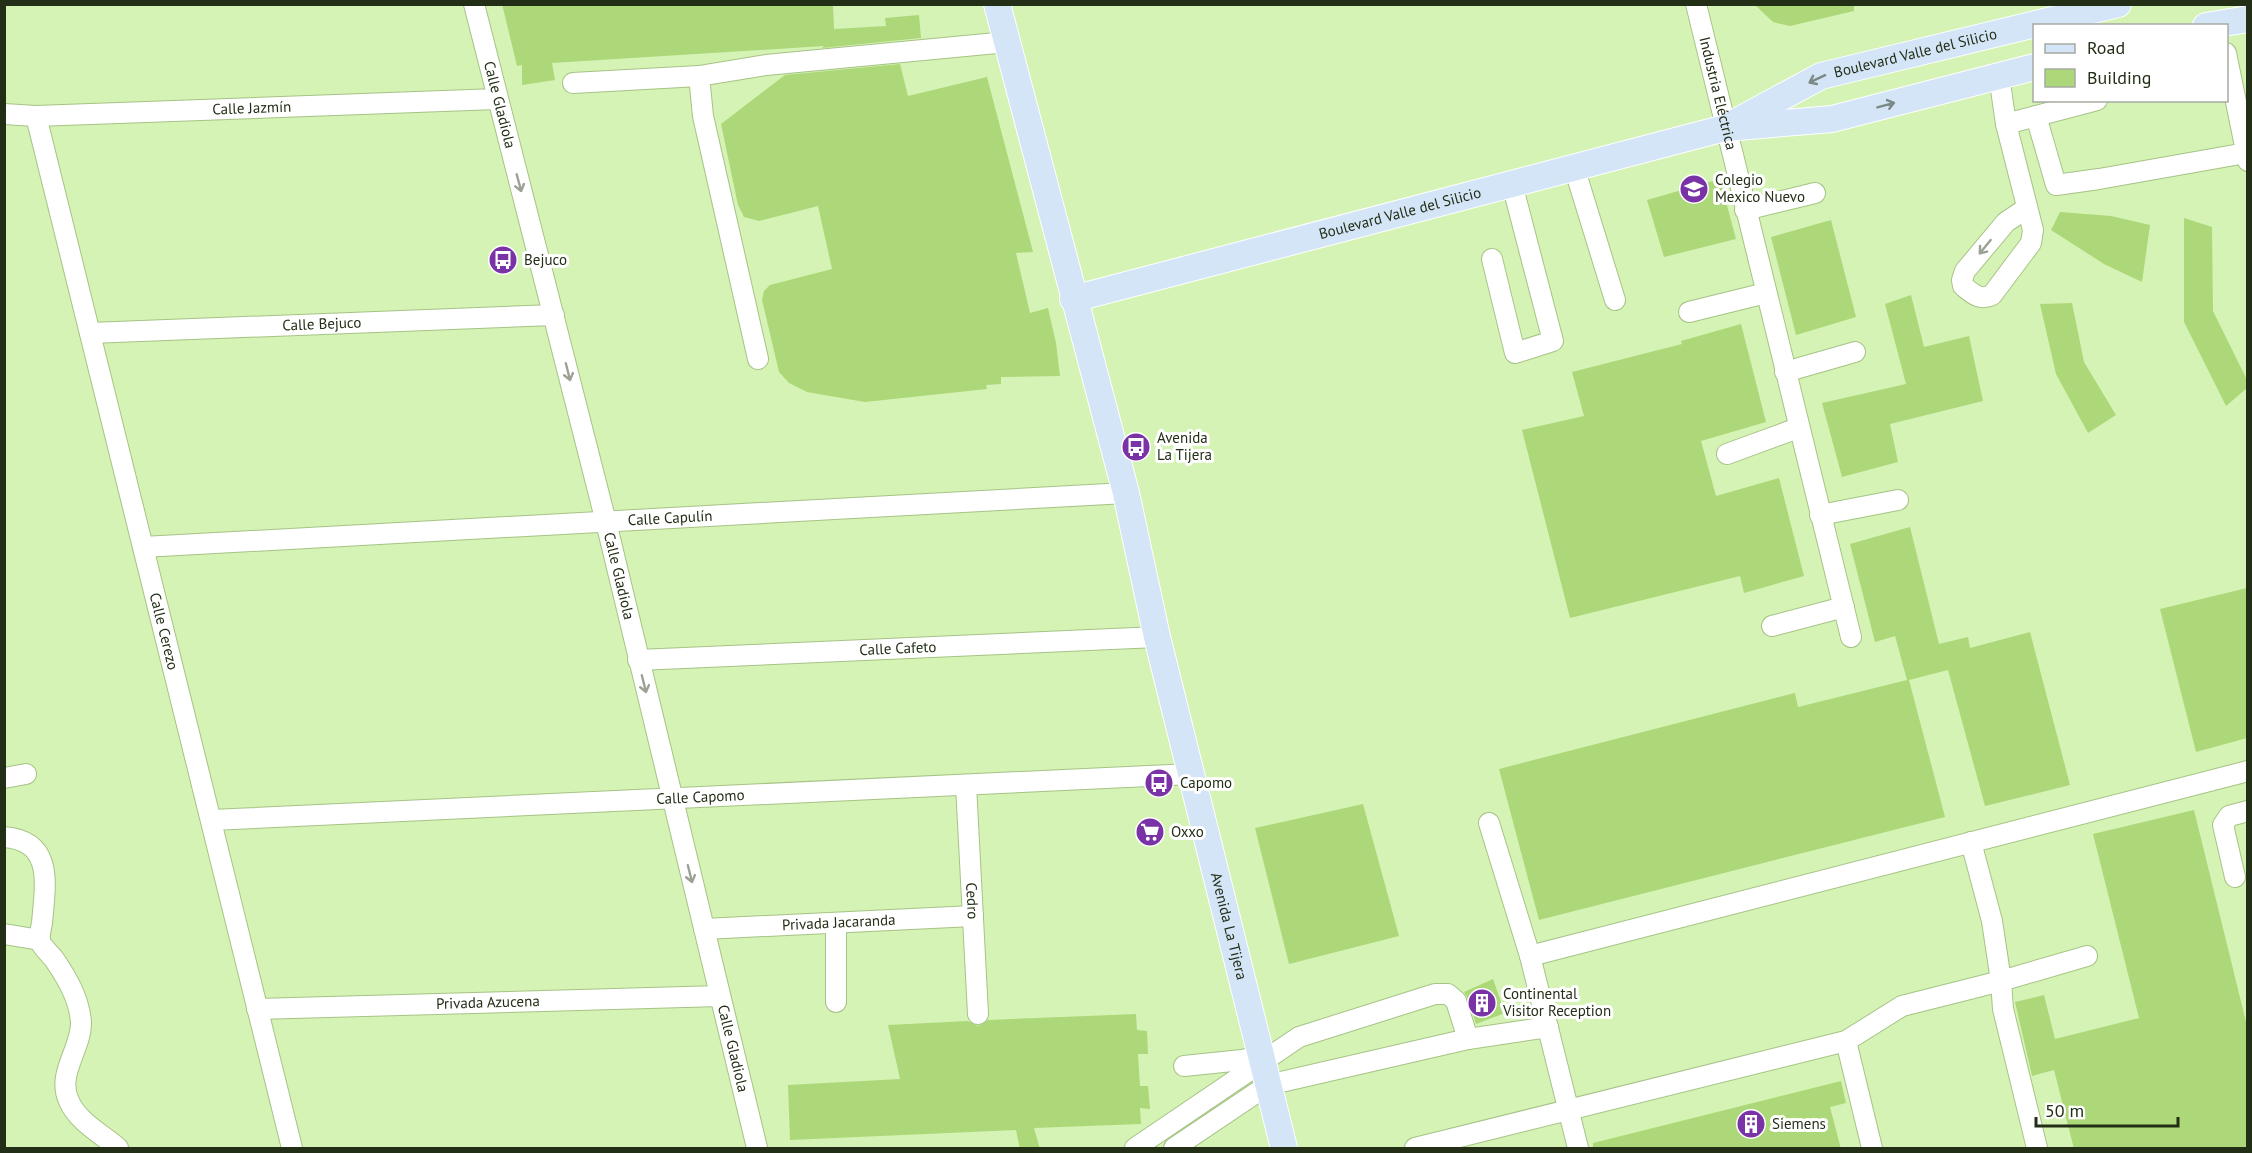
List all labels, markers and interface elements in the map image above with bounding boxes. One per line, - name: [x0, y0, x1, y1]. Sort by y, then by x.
- street label: Boulevard Valle del Silicio: [1832, 24, 1999, 82]
- legend: [2033, 24, 2228, 102]
- street label: Industria Eléctrica: [1695, 35, 1741, 152]
- text: Road: [2087, 36, 2125, 59]
- street label: Calle Gladiola: [480, 59, 520, 150]
- text: Building: [2087, 66, 2151, 89]
- one-way arrow: [1808, 74, 1826, 85]
- street label: Calle Jazmín: [212, 97, 292, 118]
- one-way arrow: [1876, 99, 1895, 111]
- place label: Colegio Mexico Nuevo: [1715, 170, 1805, 206]
- school or university icon: Colegio Mexico Nuevo: [1678, 173, 1710, 205]
- one-way arrow: [514, 174, 526, 193]
- street label: Boulevard Valle del Silicio: [1317, 182, 1483, 243]
- one-way arrow: [1978, 239, 1992, 254]
- bus stop icon: Bejuco: [487, 244, 519, 276]
- place label: Bejuco: [524, 250, 567, 269]
- street label: Calle Bejuco: [282, 312, 362, 335]
- one-way arrow: [563, 362, 575, 381]
- place label: Avenida La Tijera: [1157, 428, 1212, 464]
- bus stop icon: Avenida La Tijera: [1120, 431, 1152, 463]
- street label: Calle Capulín: [627, 506, 713, 529]
- street label: Calle Gladiola: [600, 530, 639, 621]
- street label: Calle Cerezo: [146, 591, 183, 672]
- street label: Calle Cafeto: [859, 637, 937, 659]
- one-way arrow: [638, 674, 650, 693]
- bus stop icon: Capomo: [1143, 767, 1175, 799]
- place label: Capomo: [1180, 773, 1232, 792]
- street label: Calle Capomo: [656, 785, 745, 808]
- supermarket icon: Oxxo: [1134, 816, 1166, 848]
- place label: Oxxo: [1171, 822, 1204, 841]
- one-way arrow: [685, 864, 697, 883]
- street label: Avenida La Tijera: [1207, 870, 1252, 982]
- street label: Cedro: [962, 882, 983, 920]
- street label: Privada Jacaranda: [782, 910, 896, 934]
- place label: Continental Visitor Reception: [1502, 984, 1611, 1020]
- building icon: Continental Visitor Reception: [1466, 987, 1498, 1019]
- street label: Privada Azucena: [436, 991, 540, 1013]
- street label: Calle Gladiola: [714, 1003, 753, 1094]
- scale bar: [2036, 1090, 2178, 1128]
- text: 50 m: [2045, 1099, 2084, 1122]
- building icon: Siemens: [1735, 1108, 1767, 1140]
- place label: Siemens: [1772, 1114, 1826, 1133]

